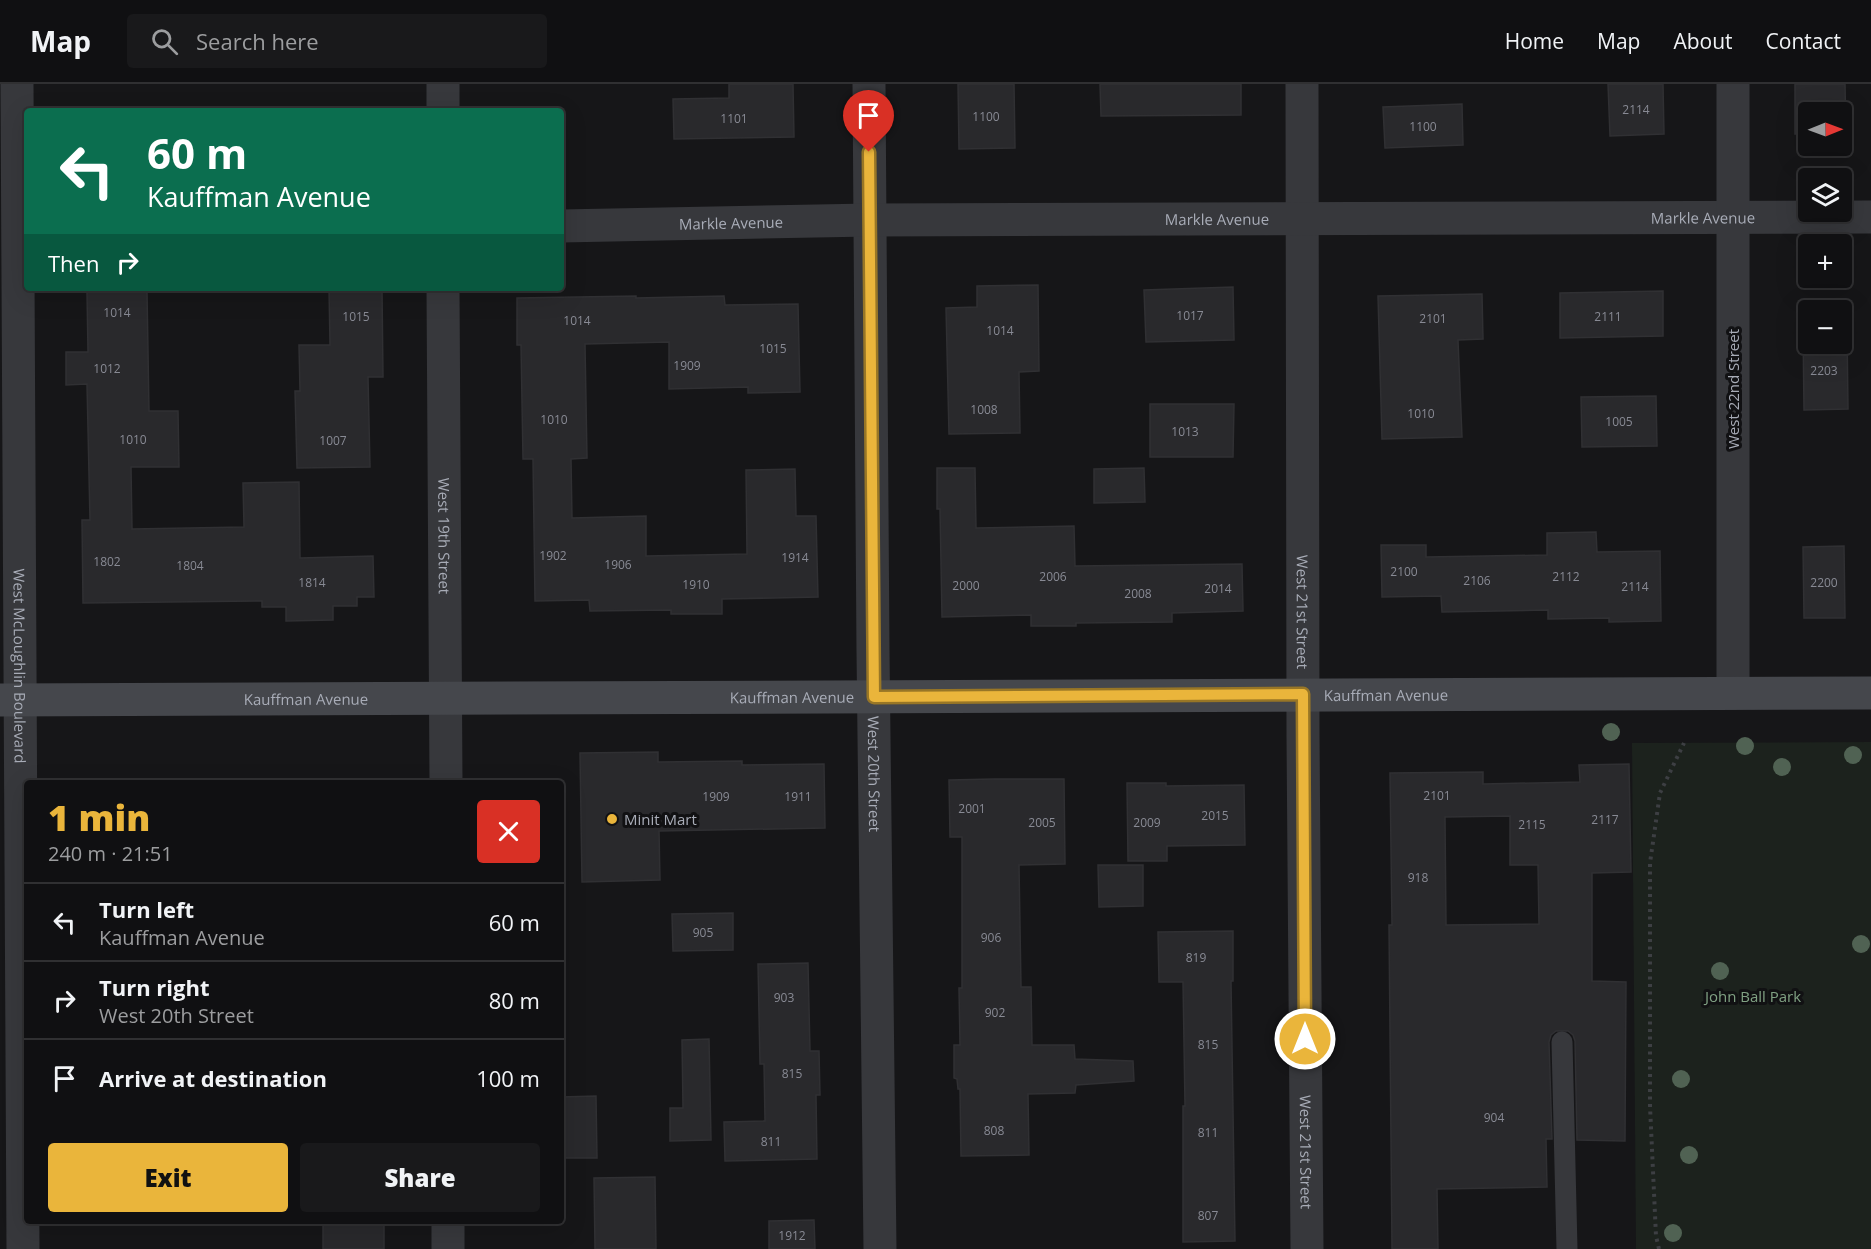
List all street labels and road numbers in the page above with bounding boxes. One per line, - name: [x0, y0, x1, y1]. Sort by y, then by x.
- street label: Markle Avenue: [1651, 207, 1755, 228]
- street label: Markle Avenue: [1165, 209, 1269, 229]
- street label: Markle Avenue: [679, 212, 783, 234]
- street label: West 22nd Street: [1723, 329, 1743, 449]
- street label: West 19th Street: [434, 478, 455, 594]
- street label: West 21st Street: [1293, 555, 1313, 669]
- street label: West McLoughlin Boulevard: [9, 568, 30, 763]
- street label: Kauffman Avenue: [1324, 685, 1448, 705]
- street label: Kauffman Avenue: [730, 687, 854, 707]
- street label: Kauffman Avenue: [244, 689, 368, 709]
- street label: West 20th Street: [864, 716, 885, 832]
- street label: West 21st Street: [1296, 1095, 1317, 1209]

